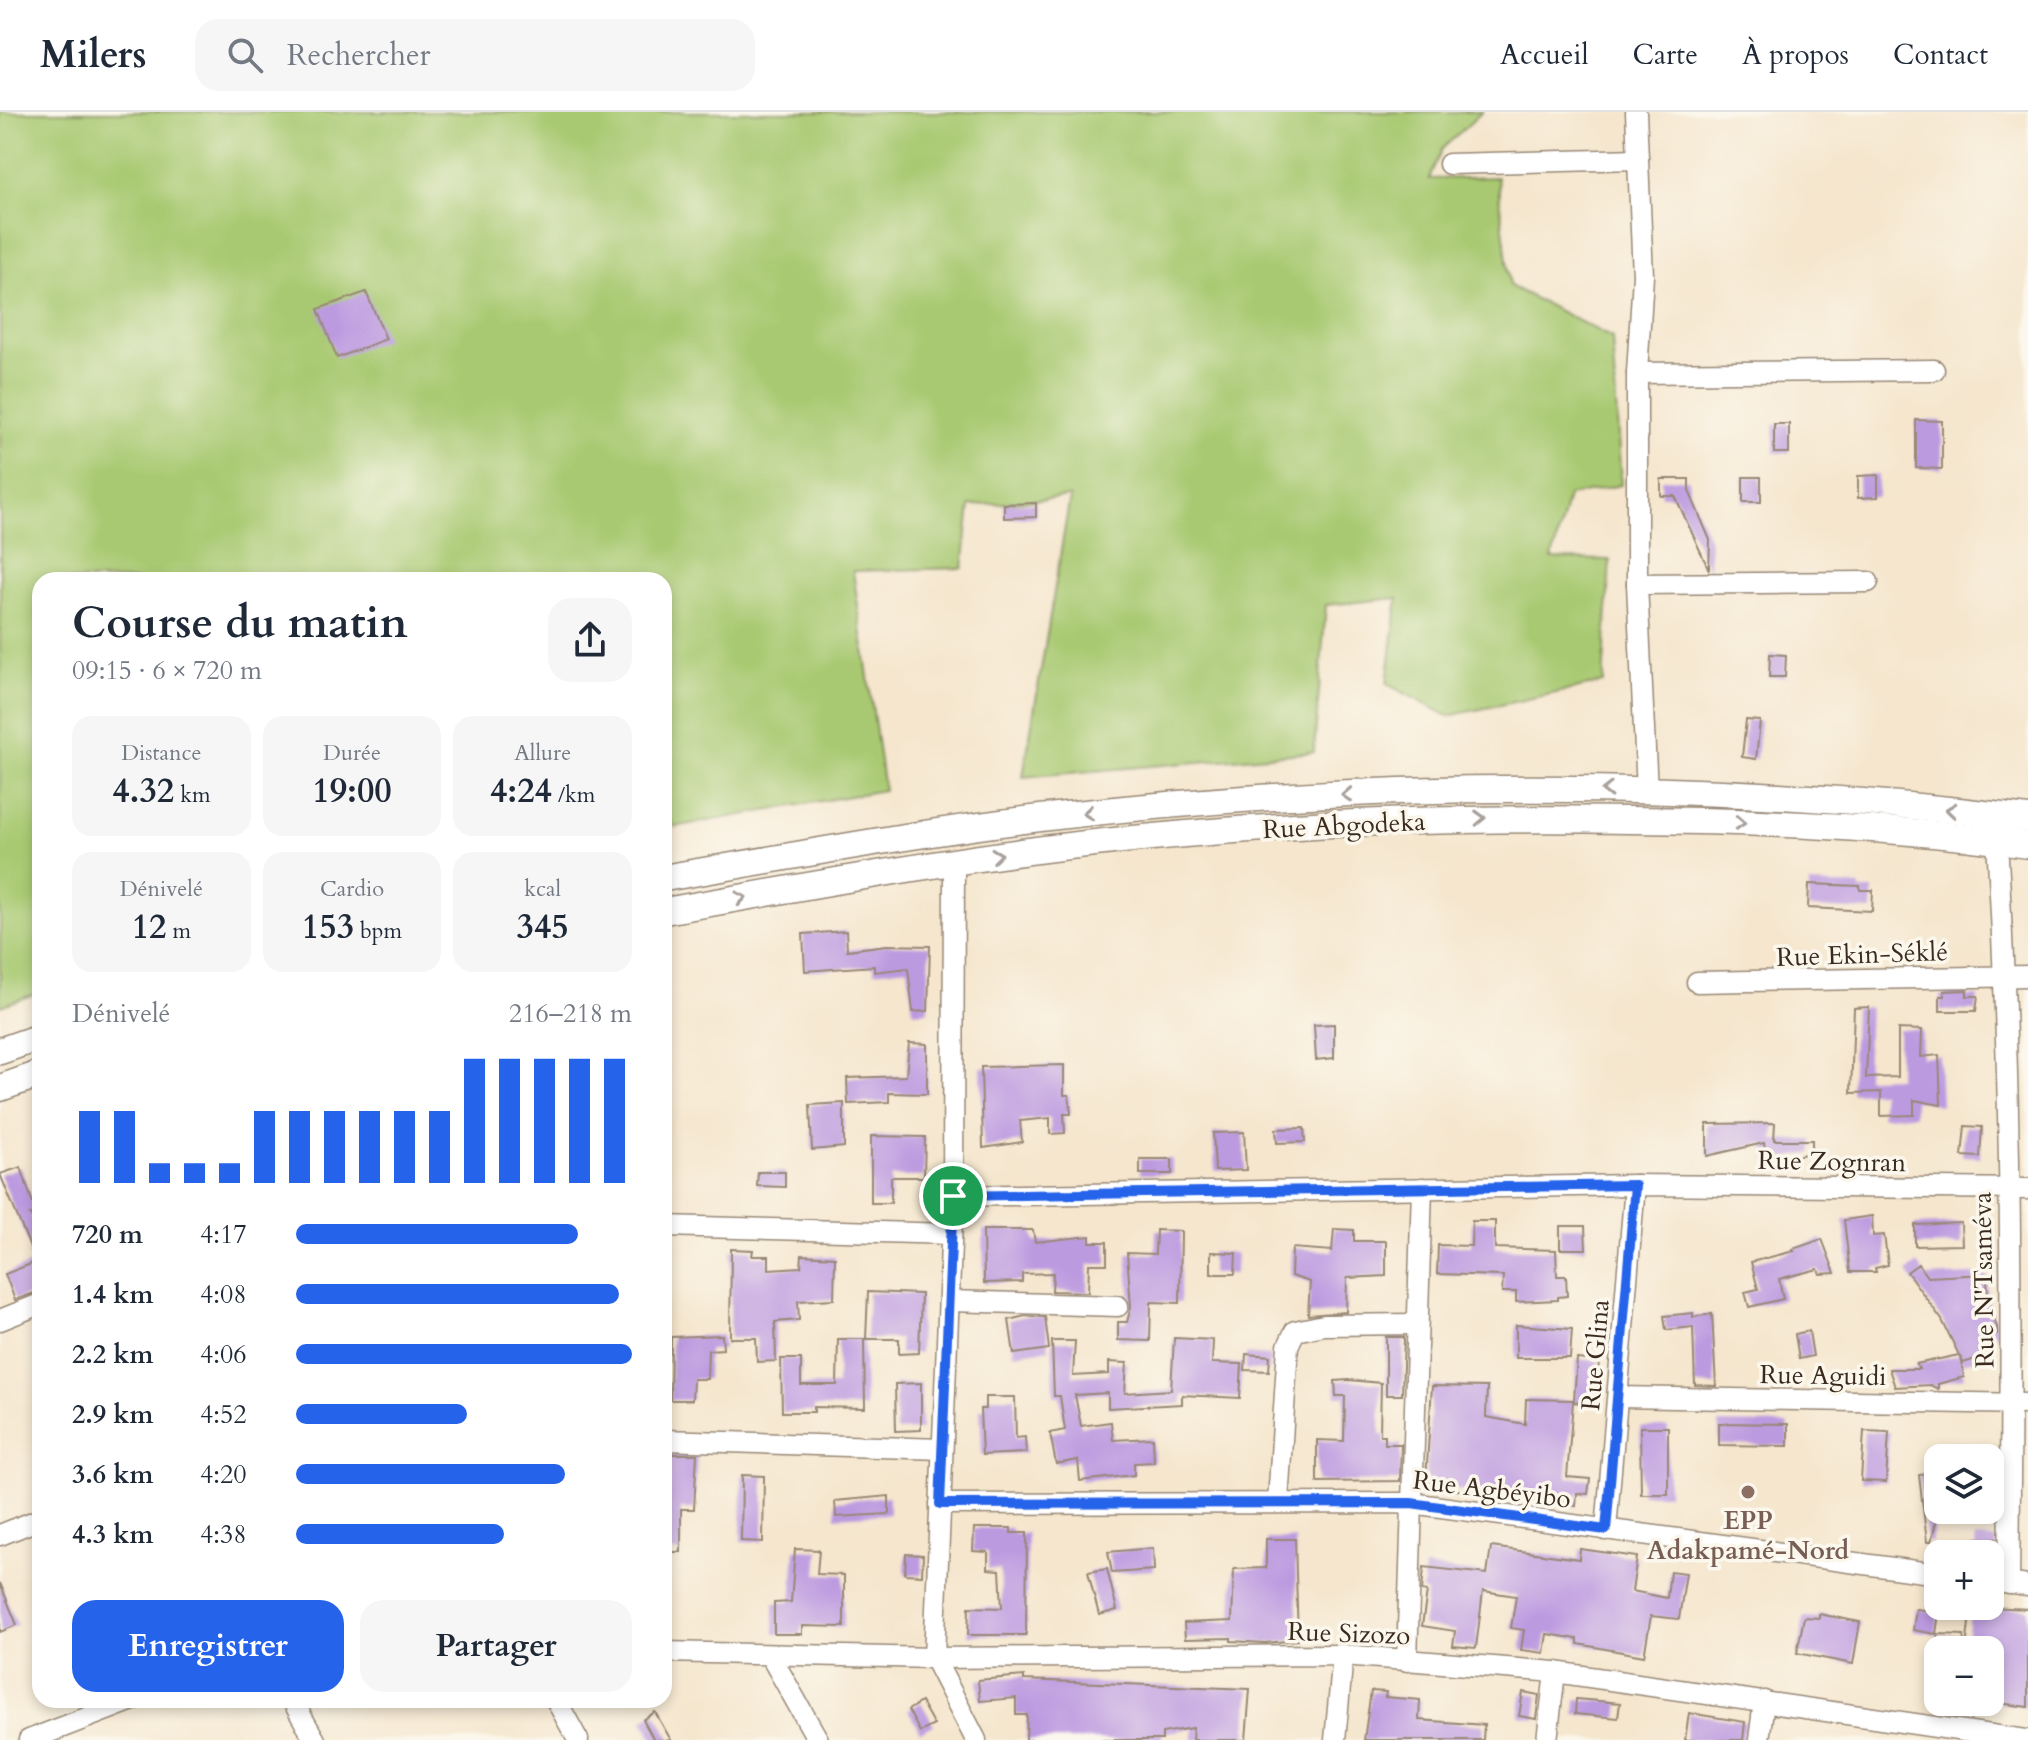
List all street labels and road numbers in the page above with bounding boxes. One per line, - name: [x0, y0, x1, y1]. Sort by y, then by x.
- street label: Rue Abgodeka: [1262, 804, 1426, 847]
- street label: Rue Ekin-Séklé: [1776, 934, 1949, 975]
- street label: Rue Zognran: [1757, 1143, 1907, 1180]
- street label: Rue N'Tsaméva: [1964, 1192, 2003, 1368]
- street label: Rue Glina: [1573, 1298, 1618, 1412]
- street label: Rue Aguidi: [1759, 1357, 1887, 1394]
- street label: Rue Agbéyibo: [1411, 1462, 1573, 1517]
- street label: Rue Sizozo: [1287, 1614, 1411, 1653]

